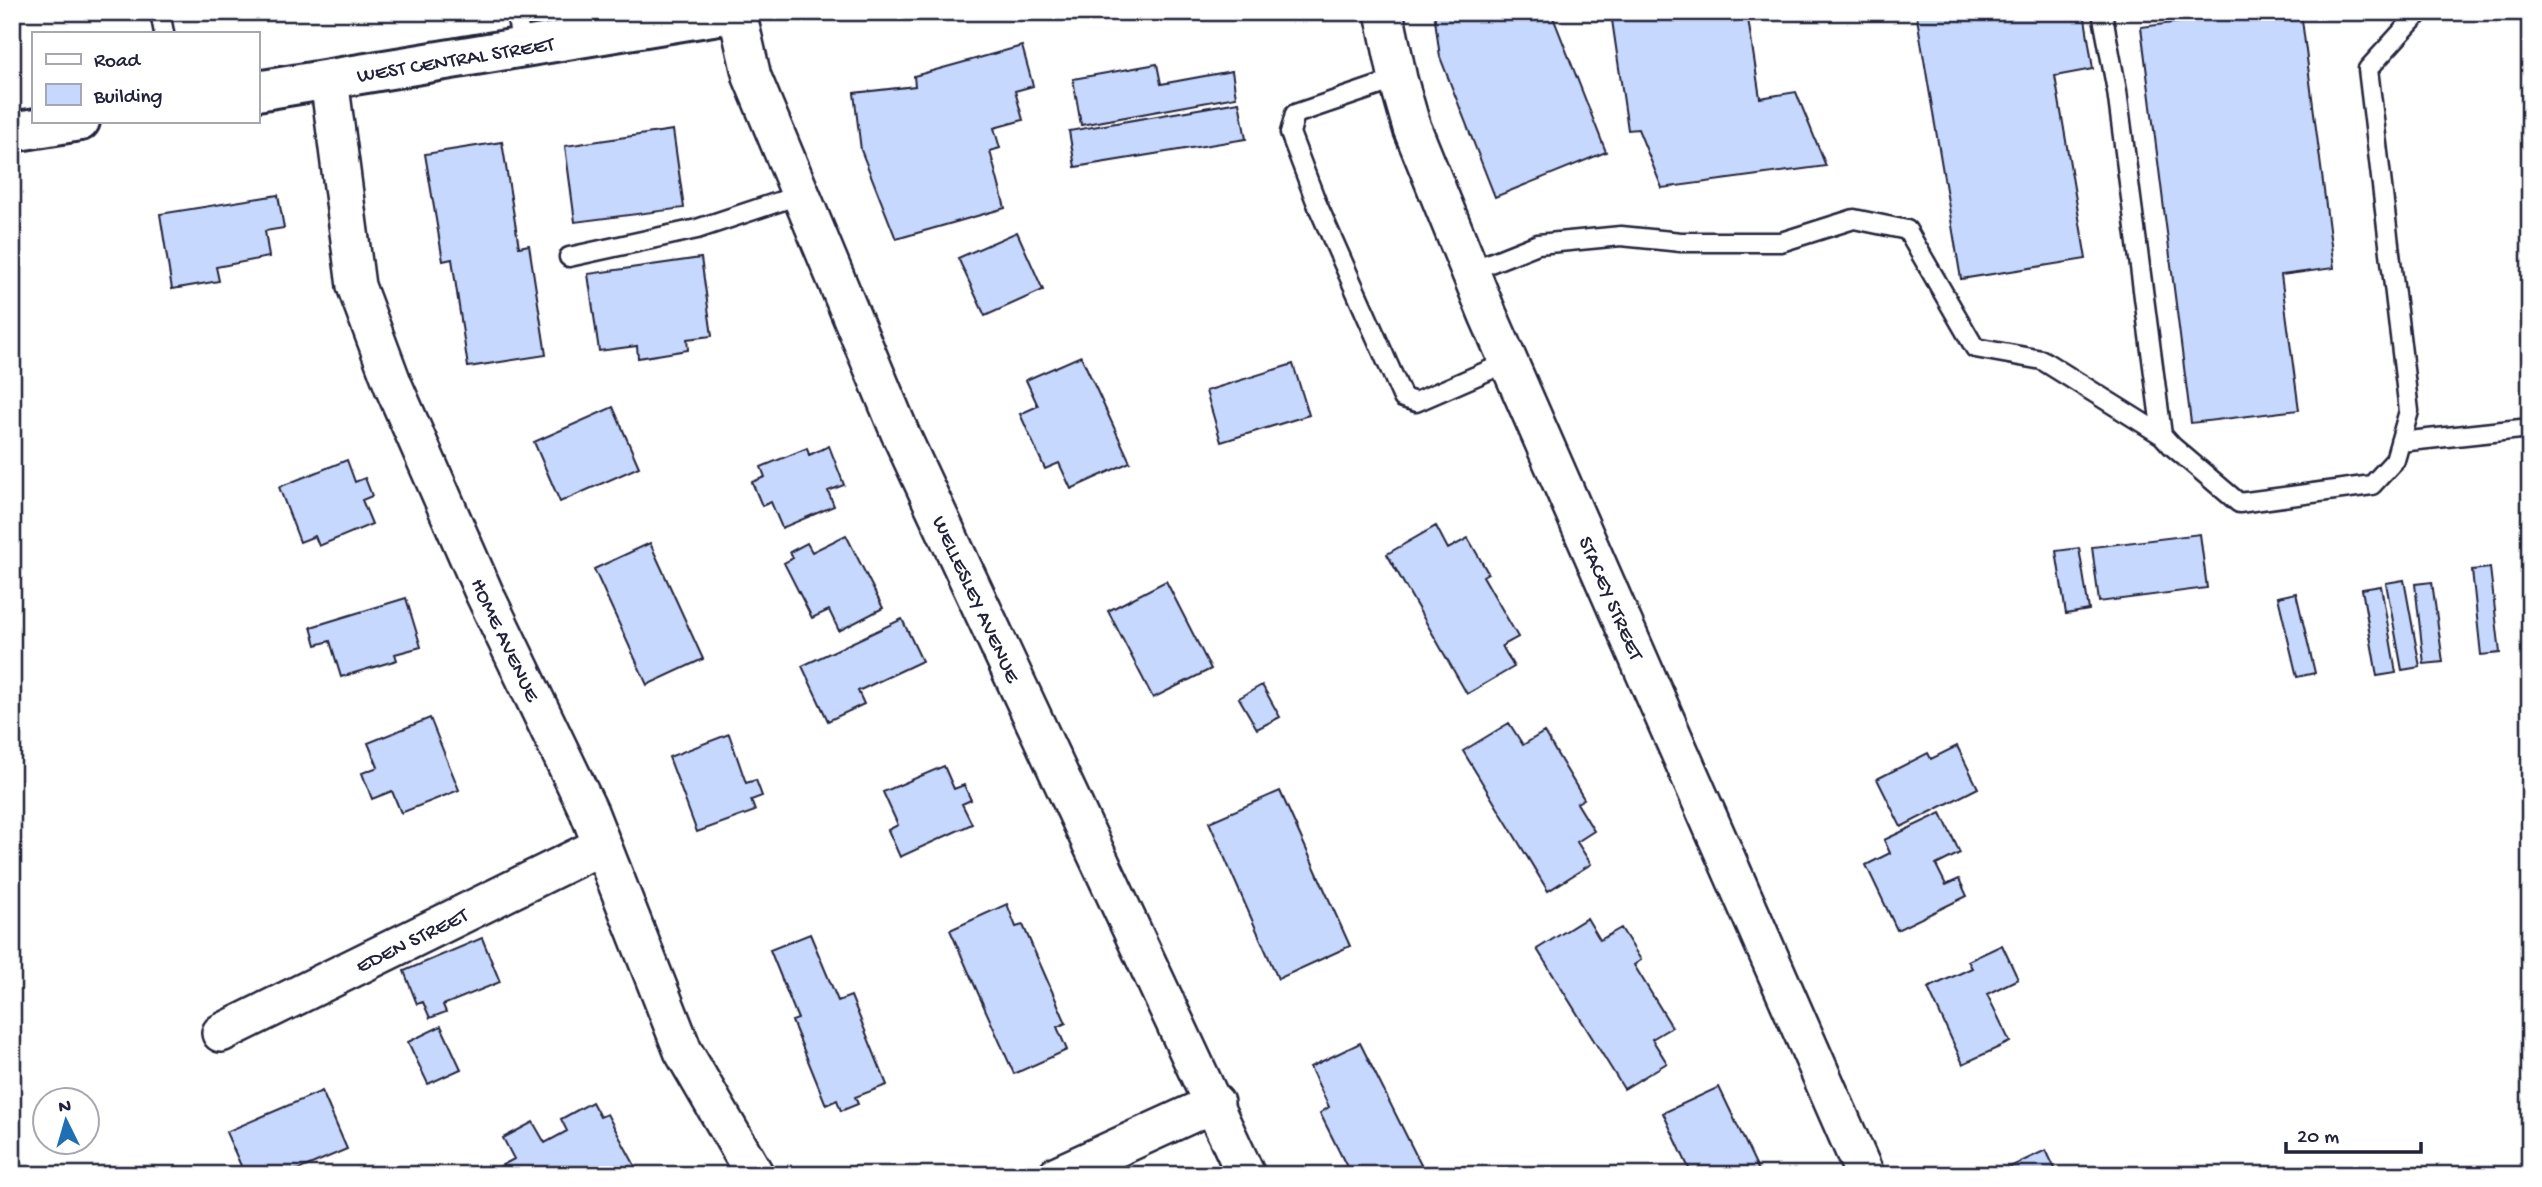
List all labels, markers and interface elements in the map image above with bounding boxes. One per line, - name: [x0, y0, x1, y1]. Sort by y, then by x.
- legend: [32, 32, 259, 122]
- street label: WEST CENTRAL STREET: [356, 33, 557, 90]
- text: Road: [94, 50, 142, 75]
- text: Building: [93, 86, 163, 111]
- street label: WELLESLEY AVENUE: [925, 513, 1024, 688]
- street label: STACEY STREET: [1571, 533, 1647, 666]
- street label: HOME AVENUE: [463, 575, 544, 707]
- street label: EDEN STREET: [353, 904, 474, 981]
- north arrow: [32, 1086, 102, 1156]
- text: N: [58, 1096, 72, 1120]
- scale bar: [2286, 1110, 2421, 1154]
- text: 20 m: [2297, 1126, 2339, 1151]

